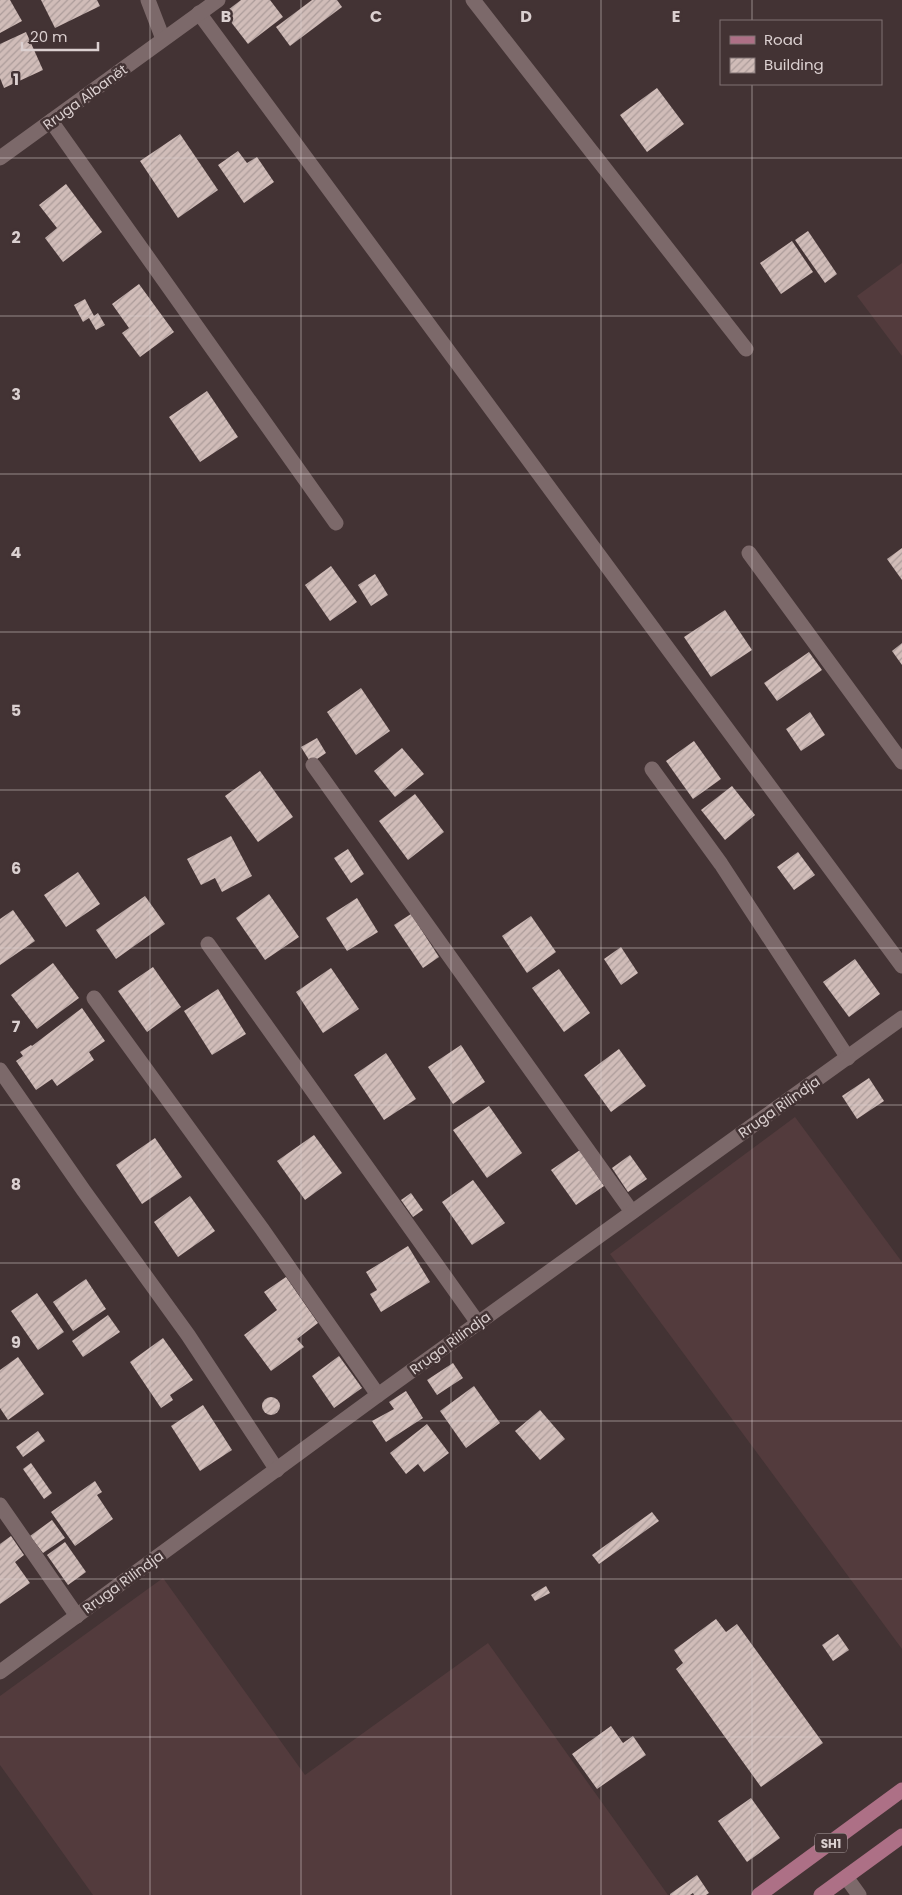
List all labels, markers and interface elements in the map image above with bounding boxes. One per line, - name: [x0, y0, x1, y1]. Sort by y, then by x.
- text: B: [221, 5, 231, 28]
- text: C: [370, 5, 382, 28]
- text: D: [520, 5, 532, 28]
- text: E: [672, 5, 680, 28]
- scale bar: [22, 20, 99, 52]
- legend: [720, 20, 882, 85]
- text: 20 m: [30, 26, 68, 47]
- text: Road: [764, 29, 803, 50]
- text: Building: [764, 54, 824, 75]
- street label: Rruga Albanët: [39, 60, 131, 134]
- text: 1: [13, 68, 19, 91]
- text: 2: [11, 226, 21, 249]
- text: 3: [11, 383, 21, 406]
- text: 4: [11, 541, 22, 564]
- text: 5: [11, 699, 21, 722]
- text: 6: [11, 857, 21, 880]
- text: 7: [12, 1015, 21, 1038]
- street label: Rruga Rilindja: [734, 1071, 824, 1143]
- text: 8: [11, 1173, 21, 1196]
- street label: Rruga Rilindja: [405, 1307, 495, 1379]
- text: 9: [11, 1331, 21, 1354]
- street label: Rruga Rilindja: [78, 1546, 168, 1618]
- road number: SH1: [815, 1834, 847, 1852]

